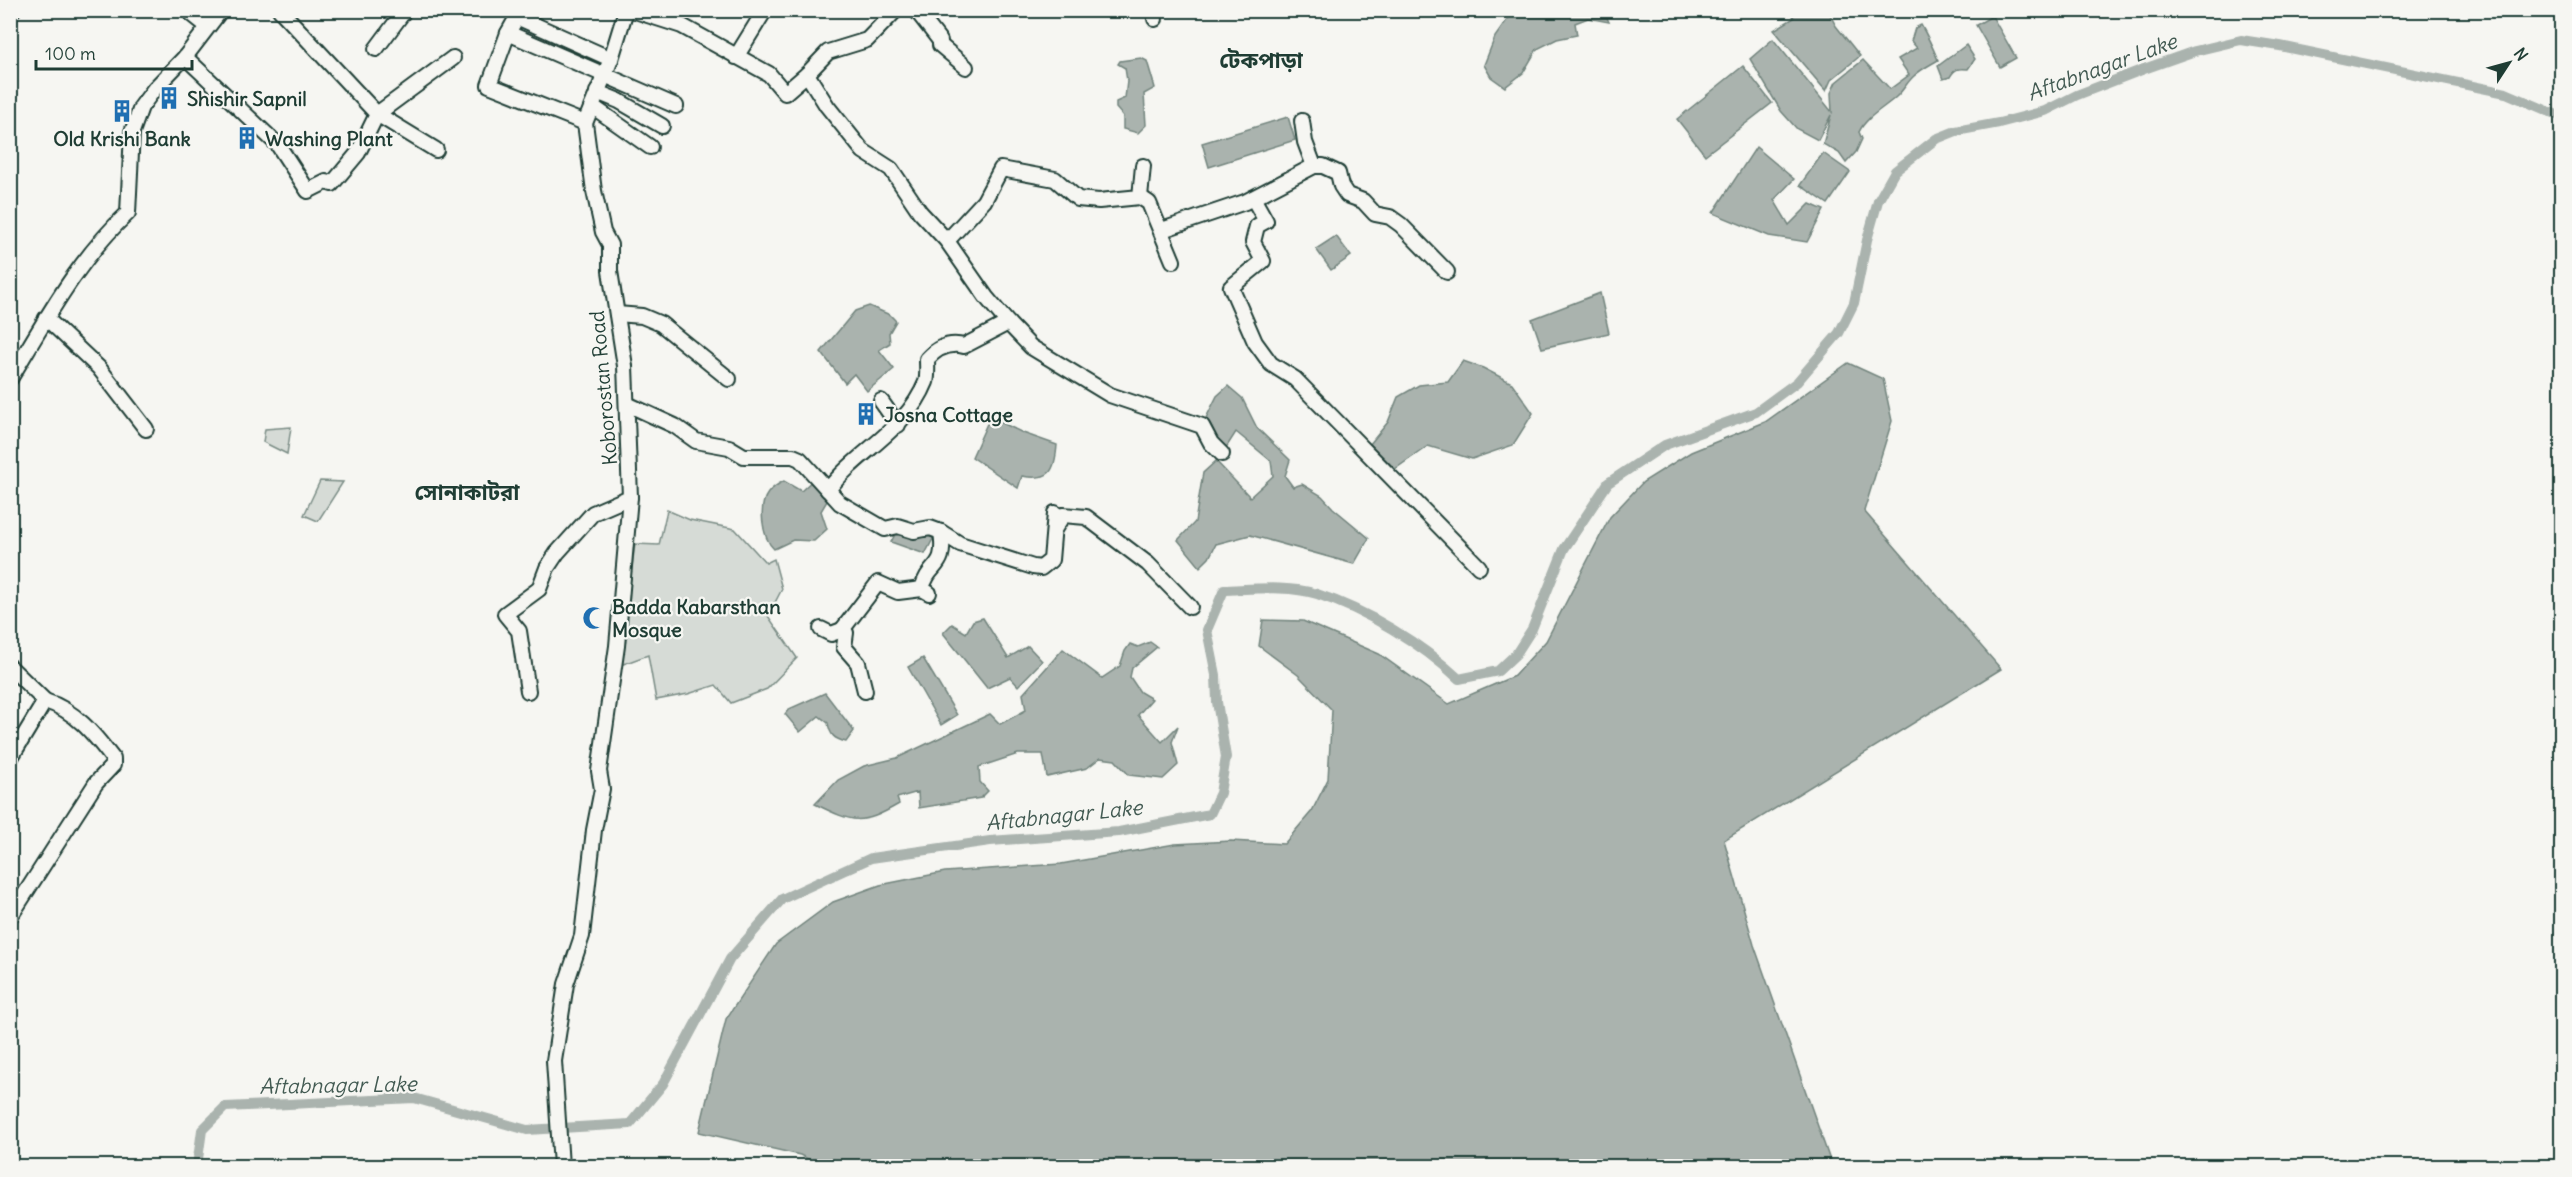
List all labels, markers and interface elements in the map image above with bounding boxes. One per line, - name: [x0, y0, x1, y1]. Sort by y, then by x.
- water label: Aftabnagar Lake: [2023, 27, 2182, 107]
- scale bar: [36, 33, 192, 71]
- north arrow: [2479, 33, 2539, 93]
- text: 100 m: [45, 42, 96, 65]
- text: N: [2510, 44, 2532, 65]
- district label: টেকপাড়া: [1219, 46, 1304, 74]
- building icon: Shishir Sapnil: [156, 85, 182, 111]
- place label: Shishir Sapnil: [187, 86, 307, 111]
- building icon: Old Krishi Bank: [109, 98, 135, 124]
- building icon: Washing Plant: [234, 125, 260, 151]
- place label: Old Krishi Bank: [53, 126, 191, 151]
- place label: Washing Plant: [265, 126, 393, 151]
- street label: Koborostan Road: [584, 309, 622, 466]
- building icon: Josna Cottage: [853, 401, 879, 427]
- place label: Josna Cottage: [884, 402, 1013, 427]
- district label: সোনাকাটরা: [415, 478, 520, 506]
- place label: Badda Kabarsthan Mosque: [612, 594, 781, 642]
- mosque icon: Badda Kabarsthan Mosque: [581, 605, 607, 631]
- water label: Aftabnagar Lake: [984, 793, 1145, 837]
- water label: Aftabnagar Lake: [259, 1070, 419, 1100]

